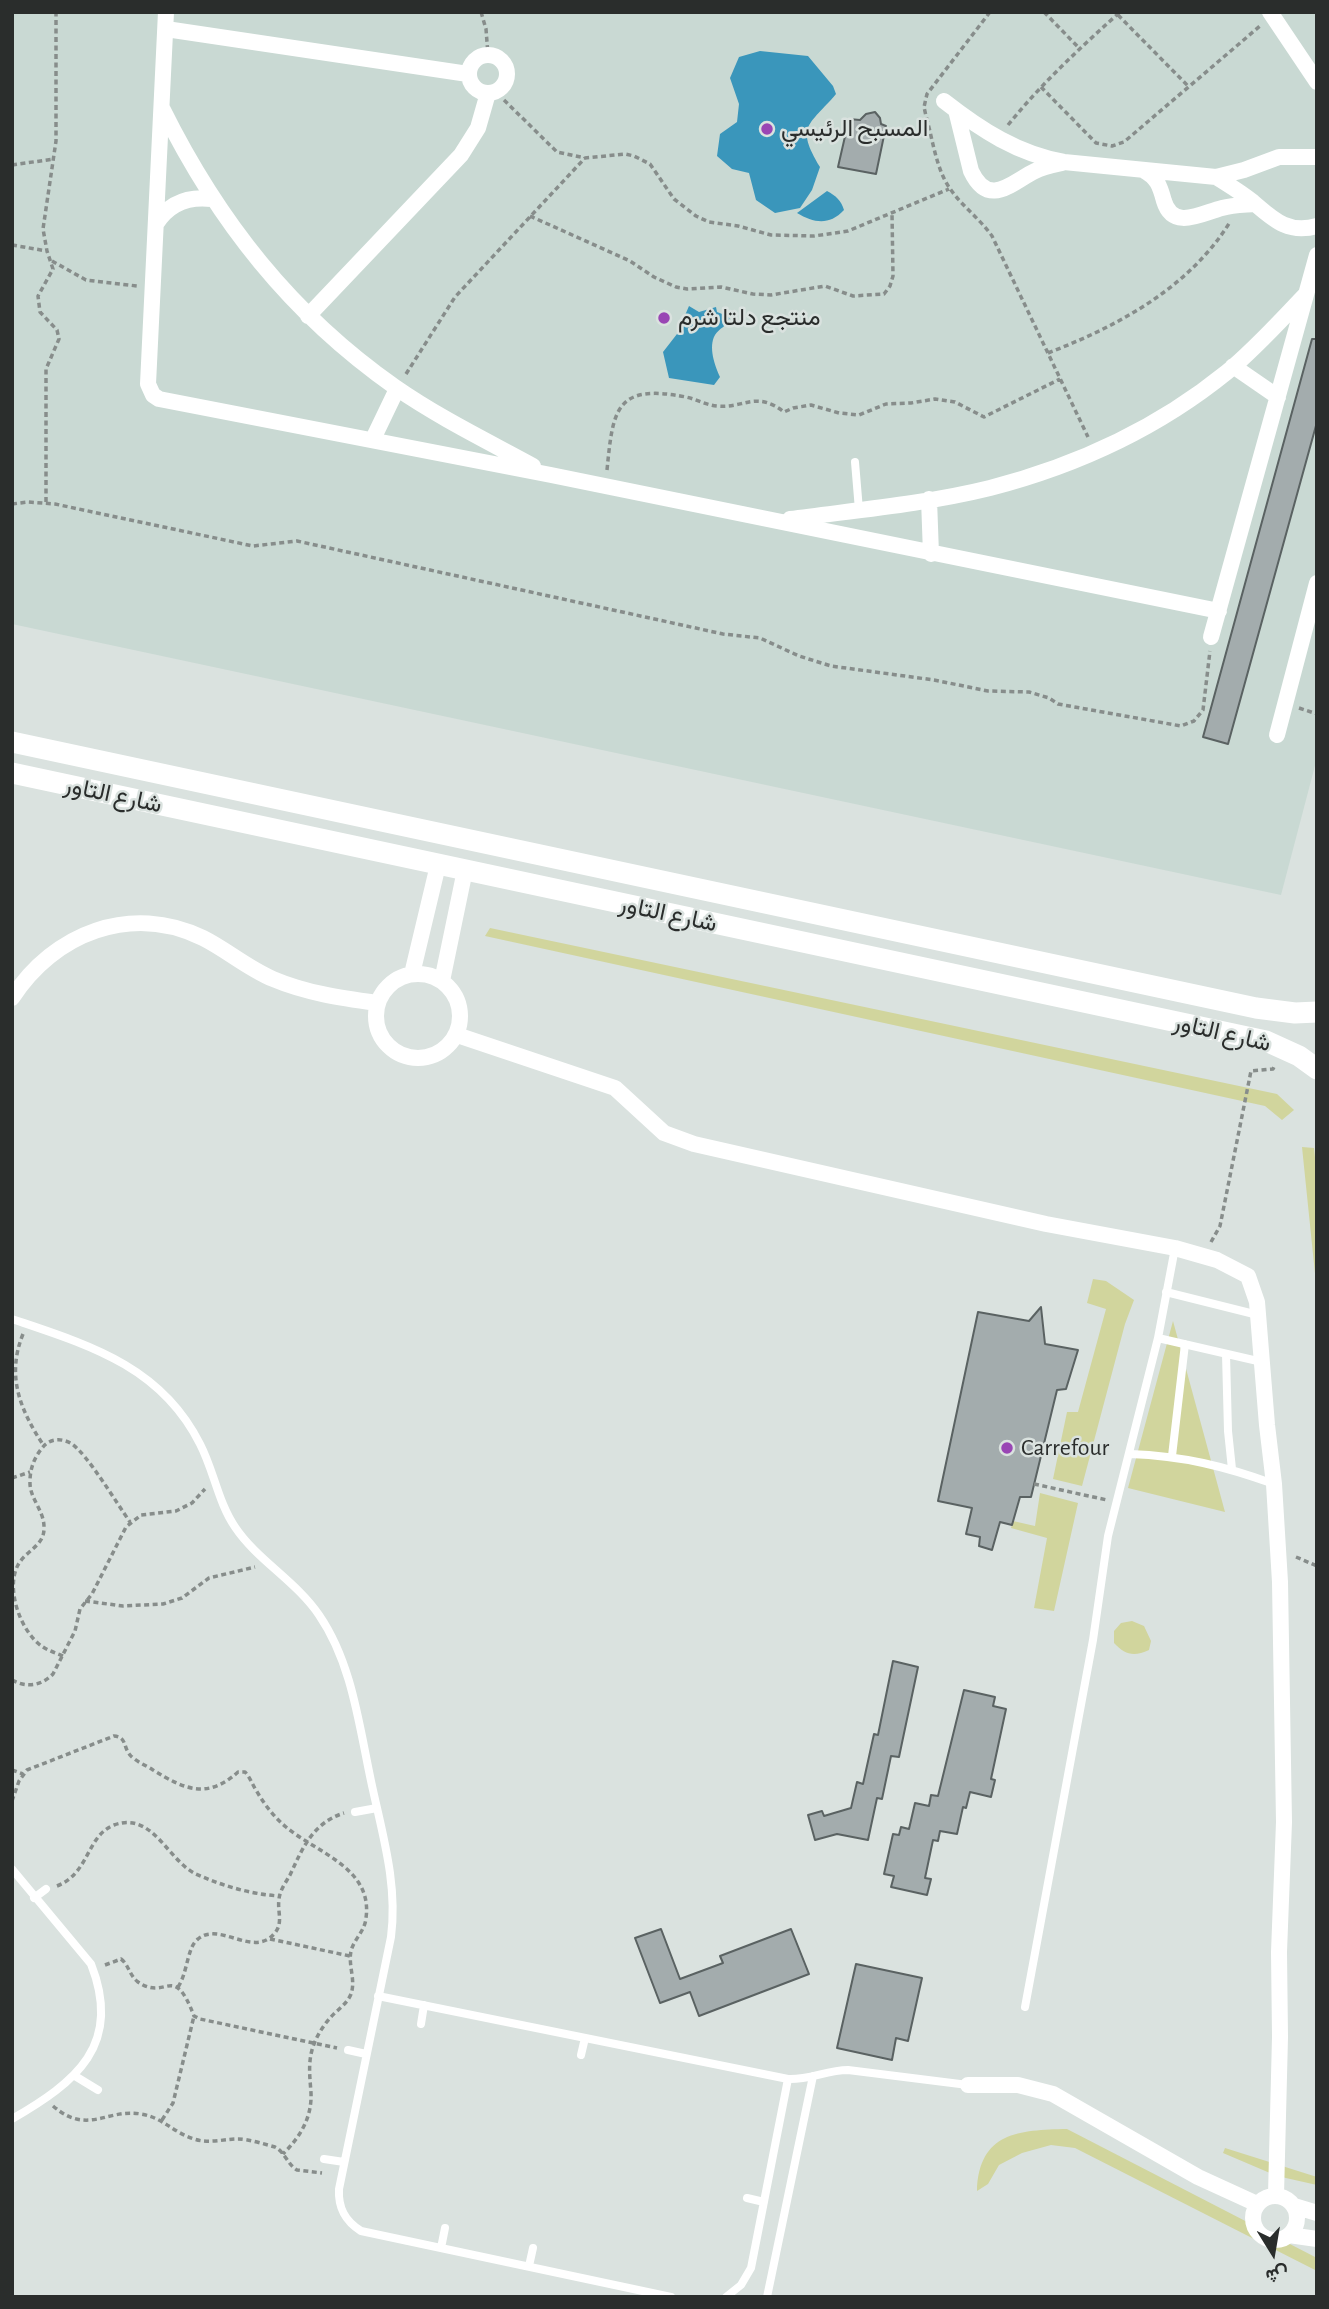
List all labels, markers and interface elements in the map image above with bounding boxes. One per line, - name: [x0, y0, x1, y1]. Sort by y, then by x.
- place label: المسبح الرئيسي: [781, 115, 928, 143]
- marker: المسبح الرئيسي: [759, 121, 775, 137]
- place label: منتجع دلتا شرم: [678, 304, 821, 332]
- marker: منتجع دلتا شرم: [656, 310, 672, 326]
- street label: شارع التاور: [62, 771, 164, 819]
- street label: شارع التاور: [617, 890, 719, 938]
- street label: شارع التاور: [1171, 1008, 1273, 1058]
- place label: Carrefour: [1021, 1434, 1109, 1462]
- marker: Carrefour: [999, 1440, 1015, 1456]
- north arrow: [1238, 2218, 1308, 2288]
- text: ش: [1264, 2263, 1290, 2286]

